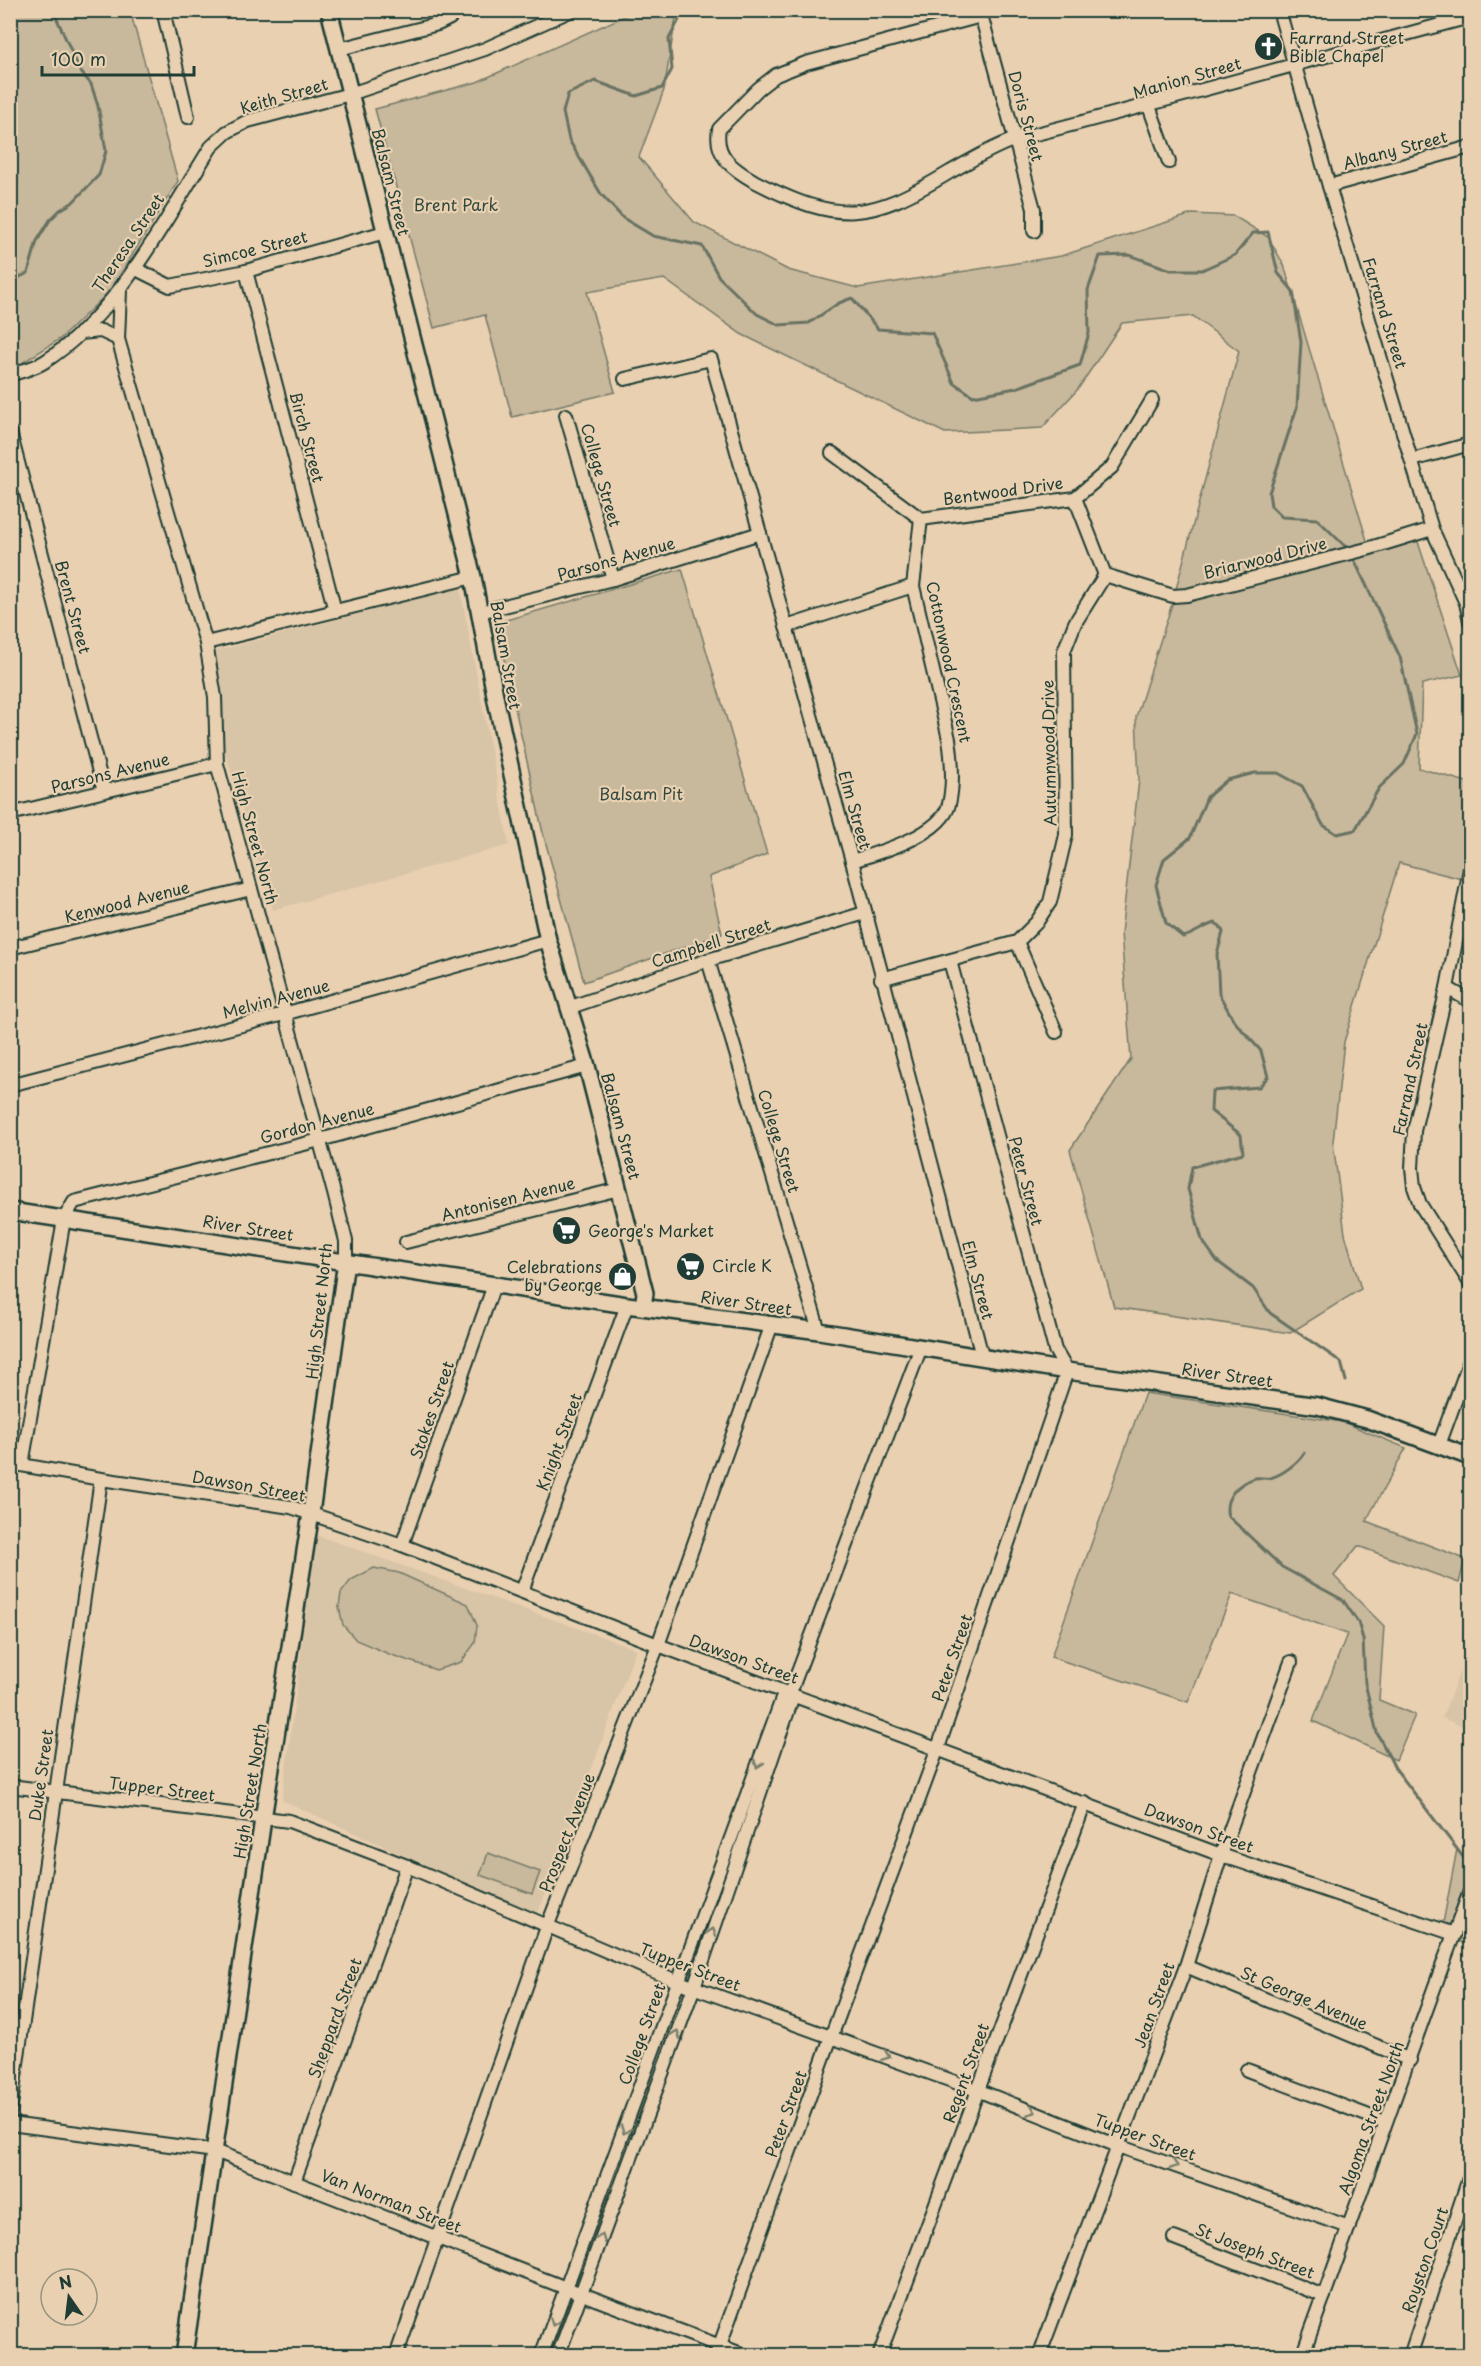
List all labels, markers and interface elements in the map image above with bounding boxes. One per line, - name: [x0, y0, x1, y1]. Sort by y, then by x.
- place label: Farrand Street Bible Chapel: [1289, 25, 1404, 67]
- church icon: Farrand Street Bible Chapel: [1252, 31, 1284, 63]
- scale bar: [42, 39, 194, 77]
- text: 100 m: [51, 45, 106, 72]
- street label: Manion Street: [1130, 50, 1244, 104]
- street label: Doris Street: [1003, 68, 1051, 164]
- street label: Keith Street: [237, 71, 331, 119]
- street label: Albany Street: [1340, 123, 1450, 174]
- street label: Balsam Street: [367, 125, 417, 239]
- street label: Theresa Street: [85, 188, 169, 297]
- park label: Brent Park: [414, 192, 498, 216]
- street label: Simcoe Street: [200, 223, 310, 273]
- street label: Farrand Street: [1358, 254, 1414, 372]
- street label: Birch Street: [284, 389, 332, 485]
- street label: College Street: [576, 420, 628, 530]
- street label: Bentwood Drive: [941, 470, 1064, 510]
- street label: Parsons Avenue: [554, 530, 678, 586]
- street label: Briarwood Drive: [1201, 530, 1329, 584]
- street label: Brent Street: [50, 557, 98, 657]
- street label: Cottonwood Crescent: [921, 579, 979, 745]
- street label: Balsam Street: [486, 598, 528, 712]
- street label: Autumnwood Drive: [1035, 680, 1061, 826]
- street label: Parsons Avenue: [48, 746, 172, 798]
- street label: Elm Street: [833, 767, 879, 852]
- street label: High Street North: [227, 768, 285, 907]
- park label: Balsam Pit: [599, 781, 683, 805]
- street label: Kenwood Avenue: [62, 874, 192, 928]
- street label: Campbell Street: [648, 911, 774, 973]
- street label: Melvin Avenue: [220, 972, 332, 1024]
- street label: Farrand Street: [1385, 1020, 1433, 1138]
- street label: Balsam Street: [596, 1069, 648, 1183]
- street label: College Street: [753, 1086, 807, 1196]
- street label: Gordon Avenue: [257, 1095, 377, 1149]
- street label: Peter Street: [1004, 1133, 1051, 1229]
- street label: Antonisen Avenue: [438, 1170, 577, 1226]
- street label: River Street: [201, 1208, 296, 1246]
- supermarket icon: George's Market: [551, 1215, 583, 1247]
- place label: George's Market: [588, 1218, 714, 1242]
- street label: Elm Street: [957, 1237, 1001, 1322]
- street label: High Street North: [299, 1241, 337, 1380]
- supermarket icon: Circle K: [675, 1250, 707, 1282]
- place label: Circle K: [712, 1253, 772, 1277]
- place label: Celebrations by George: [507, 1254, 602, 1296]
- shop icon: Celebrations by George: [607, 1260, 639, 1292]
- street label: River Street: [699, 1284, 794, 1320]
- street label: River Street: [1180, 1356, 1275, 1392]
- street label: Stokes Street: [403, 1357, 459, 1462]
- street label: Knight Street: [529, 1389, 587, 1494]
- street label: Dawson Street: [191, 1463, 308, 1507]
- street label: Peter Street: [925, 1610, 977, 1705]
- street label: Dawson Street: [686, 1627, 803, 1689]
- street label: High Street North: [226, 1721, 272, 1860]
- street label: Duke Street: [22, 1727, 58, 1822]
- one-way arrow: [753, 1758, 766, 1769]
- street label: Prospect Avenue: [532, 1769, 600, 1896]
- street label: Tupper Street: [108, 1770, 217, 1806]
- street label: Dawson Street: [1141, 1796, 1258, 1858]
- one-way arrow: [705, 1927, 718, 1938]
- street label: Tupper Street: [636, 1936, 745, 1997]
- street label: Sheppard Street: [301, 1954, 367, 2081]
- street label: Jean Street: [1126, 1958, 1180, 2051]
- street label: St George Avenue: [1237, 1959, 1372, 2035]
- street label: College Street: [611, 1979, 671, 2088]
- street label: Regent Street: [936, 2019, 994, 2126]
- one-way arrow: [669, 2029, 681, 2040]
- street label: Algoma Street North: [1331, 2037, 1409, 2198]
- one-way arrow: [880, 2049, 891, 2062]
- street label: Peter Street: [758, 2066, 812, 2161]
- one-way arrow: [1025, 2104, 1036, 2116]
- street label: Tupper Street: [1091, 2107, 1200, 2166]
- one-way arrow: [620, 2123, 632, 2134]
- one-way arrow: [1168, 2158, 1178, 2171]
- street label: Van Norman Street: [318, 2162, 465, 2238]
- street label: Royston Court: [1395, 2203, 1454, 2316]
- street label: St Joseph Street: [1192, 2216, 1319, 2284]
- one-way arrow: [593, 2233, 606, 2244]
- north arrow: [39, 2267, 99, 2327]
- text: N: [56, 2268, 74, 2295]
- one-way arrow: [548, 2316, 561, 2326]

